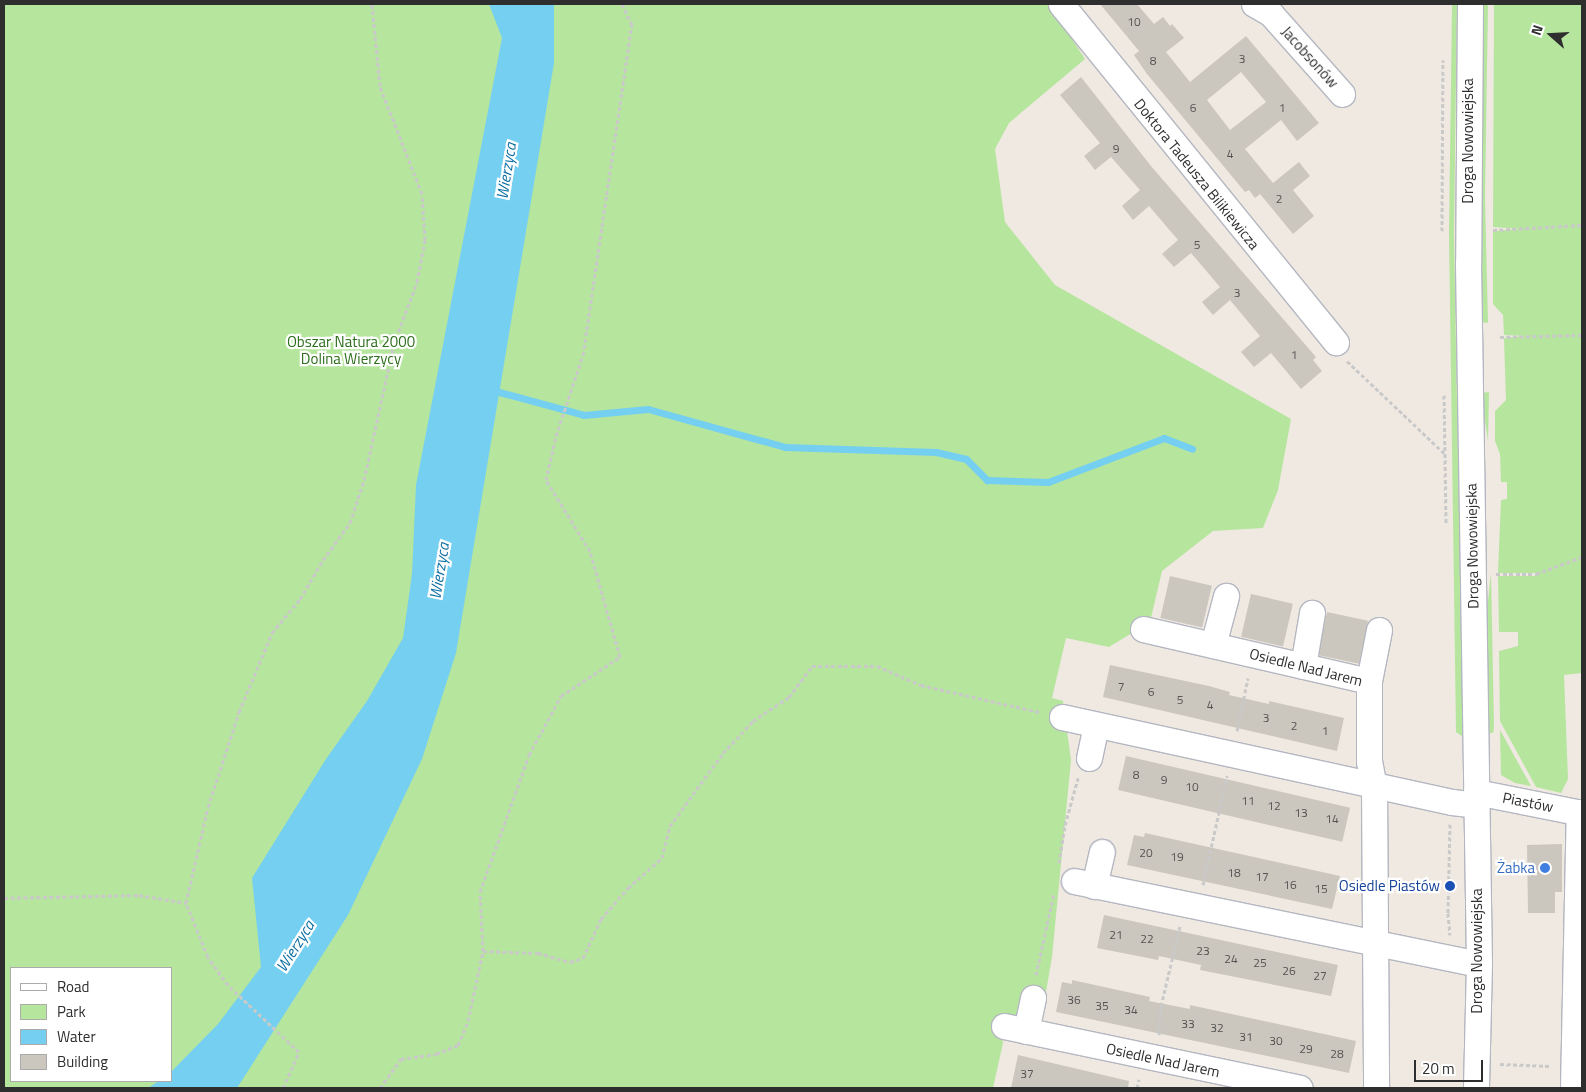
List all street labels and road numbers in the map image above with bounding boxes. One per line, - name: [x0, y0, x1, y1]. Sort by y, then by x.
- street label: Jacobsonów: [1278, 23, 1342, 91]
- street label: Droga Nowowiejska: [1459, 78, 1477, 204]
- street label: Doktora Tadeusza Bilikiewicza: [1131, 95, 1263, 253]
- street label: Droga Nowowiejska: [1462, 483, 1482, 609]
- street label: Osiedle Nad Jarem: [1248, 644, 1364, 690]
- street label: Piastów: [1501, 788, 1555, 816]
- street label: Droga Nowowiejska: [1468, 888, 1486, 1014]
- street label: Osiedle Nad Jarem: [1104, 1039, 1222, 1081]

